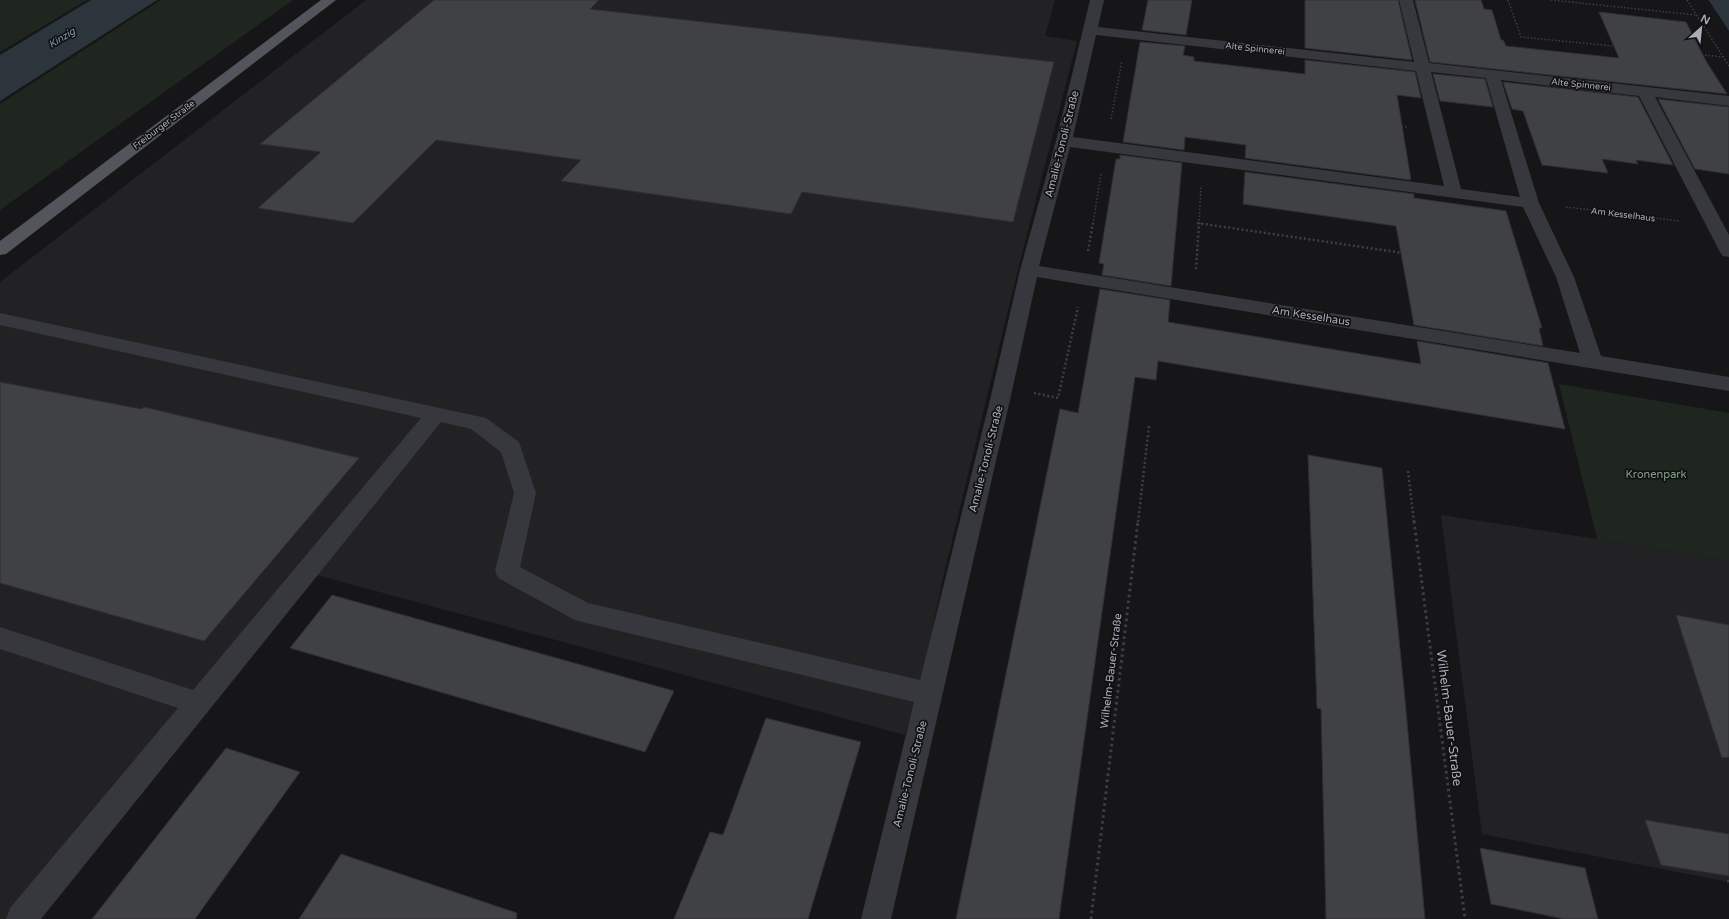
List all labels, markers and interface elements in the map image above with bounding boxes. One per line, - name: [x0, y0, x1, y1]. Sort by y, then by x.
- north arrow: [1681, 8, 1721, 48]
- text: N: [1698, 12, 1712, 27]
- water label: Kinzig: [46, 25, 78, 51]
- street label: Alte Spinnerei: [1225, 40, 1285, 58]
- street label: Alte Spinnerei: [1551, 76, 1611, 94]
- street label: Amalie-Tonoli-Straße: [1042, 89, 1082, 199]
- street label: Freiburger Straße: [131, 98, 197, 152]
- street label: Am Kesselhaus: [1590, 206, 1656, 224]
- street label: Am Kesselhaus: [1271, 303, 1351, 329]
- street label: Amalie-Tonoli-Straße: [966, 404, 1006, 514]
- park label: Kronenpark: [1625, 468, 1687, 481]
- street label: Wilhelm-Bauer-Straße: [1097, 613, 1125, 729]
- street label: Wilhelm-Bauer-Straße: [1433, 649, 1465, 787]
- street label: Amalie-Tonoli-Straße: [890, 719, 930, 829]

